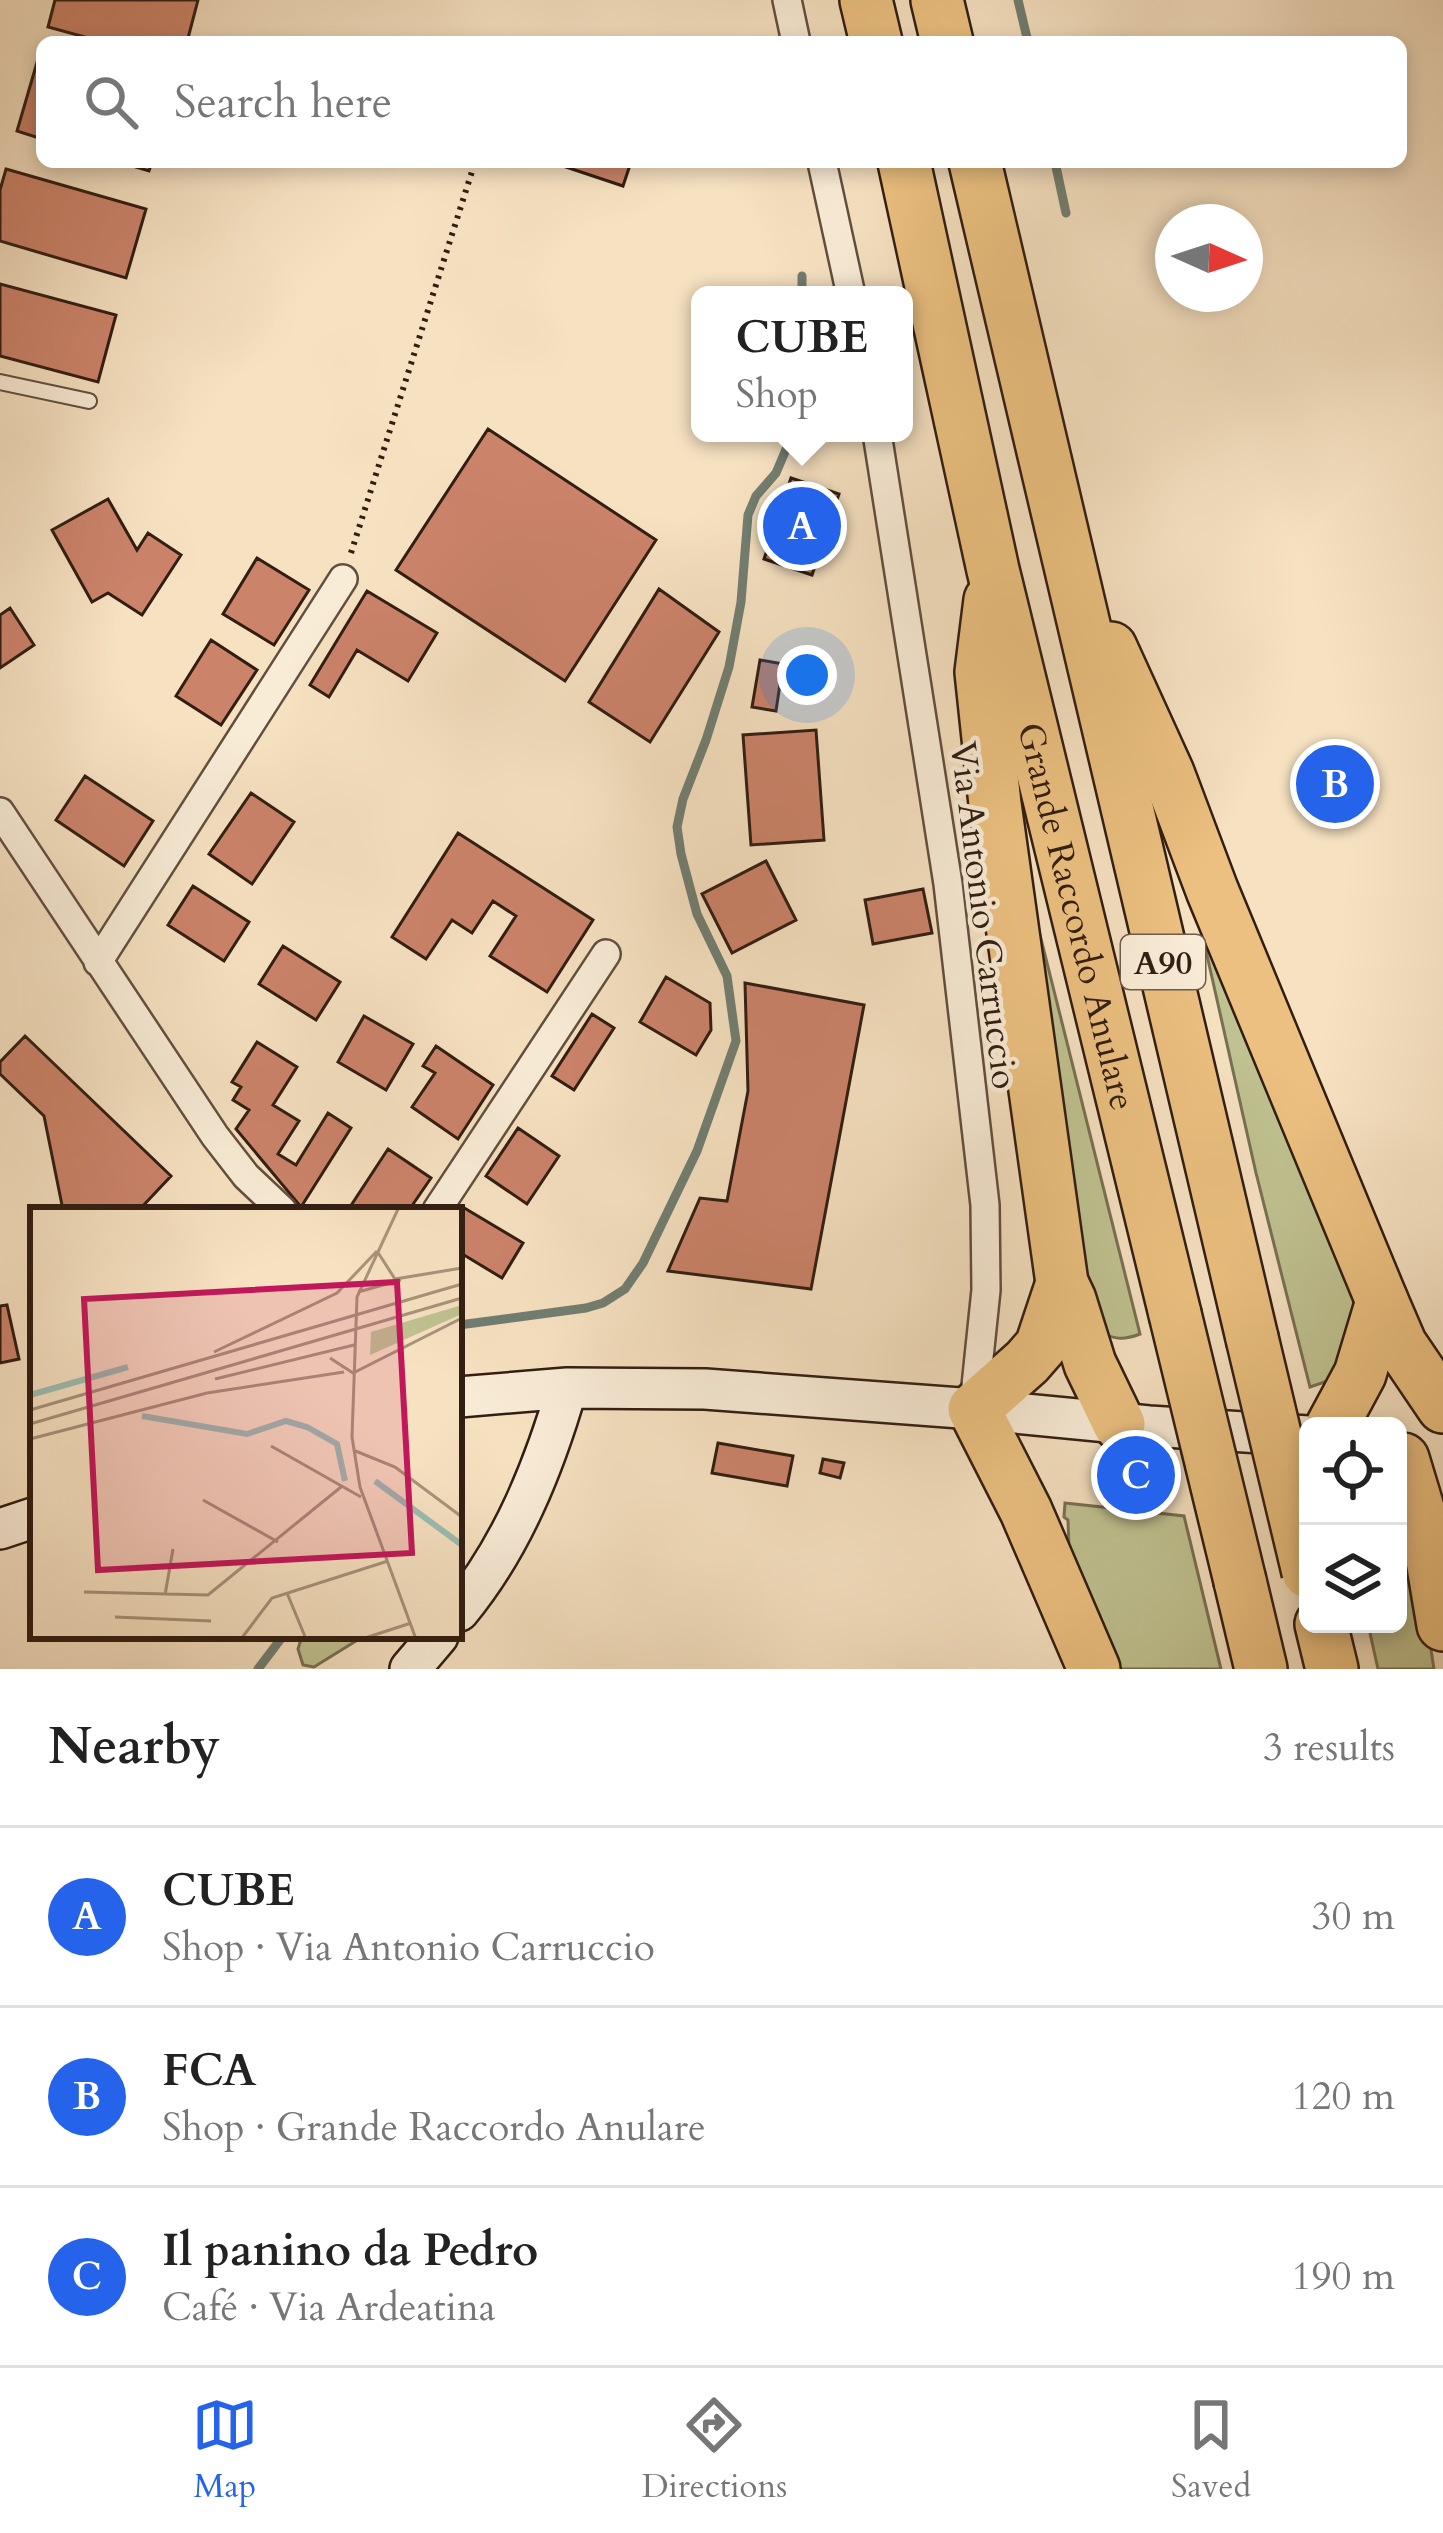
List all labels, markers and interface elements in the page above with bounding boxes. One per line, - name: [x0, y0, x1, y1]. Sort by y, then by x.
- search box: [36, 36, 1407, 168]
- icon: search: [78, 69, 144, 135]
- text: Search here: [174, 72, 392, 133]
- north arrow: [1155, 204, 1263, 312]
- popup: [691, 286, 913, 442]
- text: CUBE: [736, 307, 868, 368]
- text: Shop: [736, 368, 818, 421]
- pin: A: [763, 481, 841, 571]
- your location: [777, 645, 837, 705]
- street label: Grande Raccordo Anulare: [1005, 718, 1147, 1115]
- street label: Via Antonio Carruccio: [938, 739, 1029, 1092]
- pin: B: [1296, 739, 1374, 829]
- road number: A90: [1121, 935, 1205, 989]
- inset map: [30, 1207, 462, 1639]
- map controls: [1299, 1417, 1407, 1633]
- button: locate: [1299, 1417, 1407, 1525]
- pin: C: [1097, 1430, 1175, 1520]
- button: layers: [1299, 1525, 1407, 1633]
- text: Nearby: [48, 1712, 220, 1782]
- text: 3 results: [1263, 1721, 1395, 1774]
- text: CUBE: [162, 1860, 295, 1921]
- text: A: [72, 1890, 102, 1943]
- text: 30 m: [1312, 1890, 1395, 1943]
- text: Shop · Via Antonio Carruccio: [162, 1921, 655, 1974]
- text: FCA: [162, 2040, 256, 2101]
- text: B: [73, 2070, 101, 2123]
- text: 120 m: [1292, 2070, 1395, 2123]
- text: Shop · Grande Raccordo Anulare: [162, 2101, 706, 2154]
- text: Il panino da Pedro: [162, 2220, 538, 2281]
- text: C: [72, 2250, 102, 2303]
- text: 190 m: [1292, 2250, 1395, 2303]
- text: Café · Via Ardeatina: [162, 2281, 496, 2334]
- tab: Map: [192, 2392, 258, 2509]
- tab: Directions: [642, 2392, 787, 2509]
- tab: Saved: [1171, 2392, 1251, 2509]

